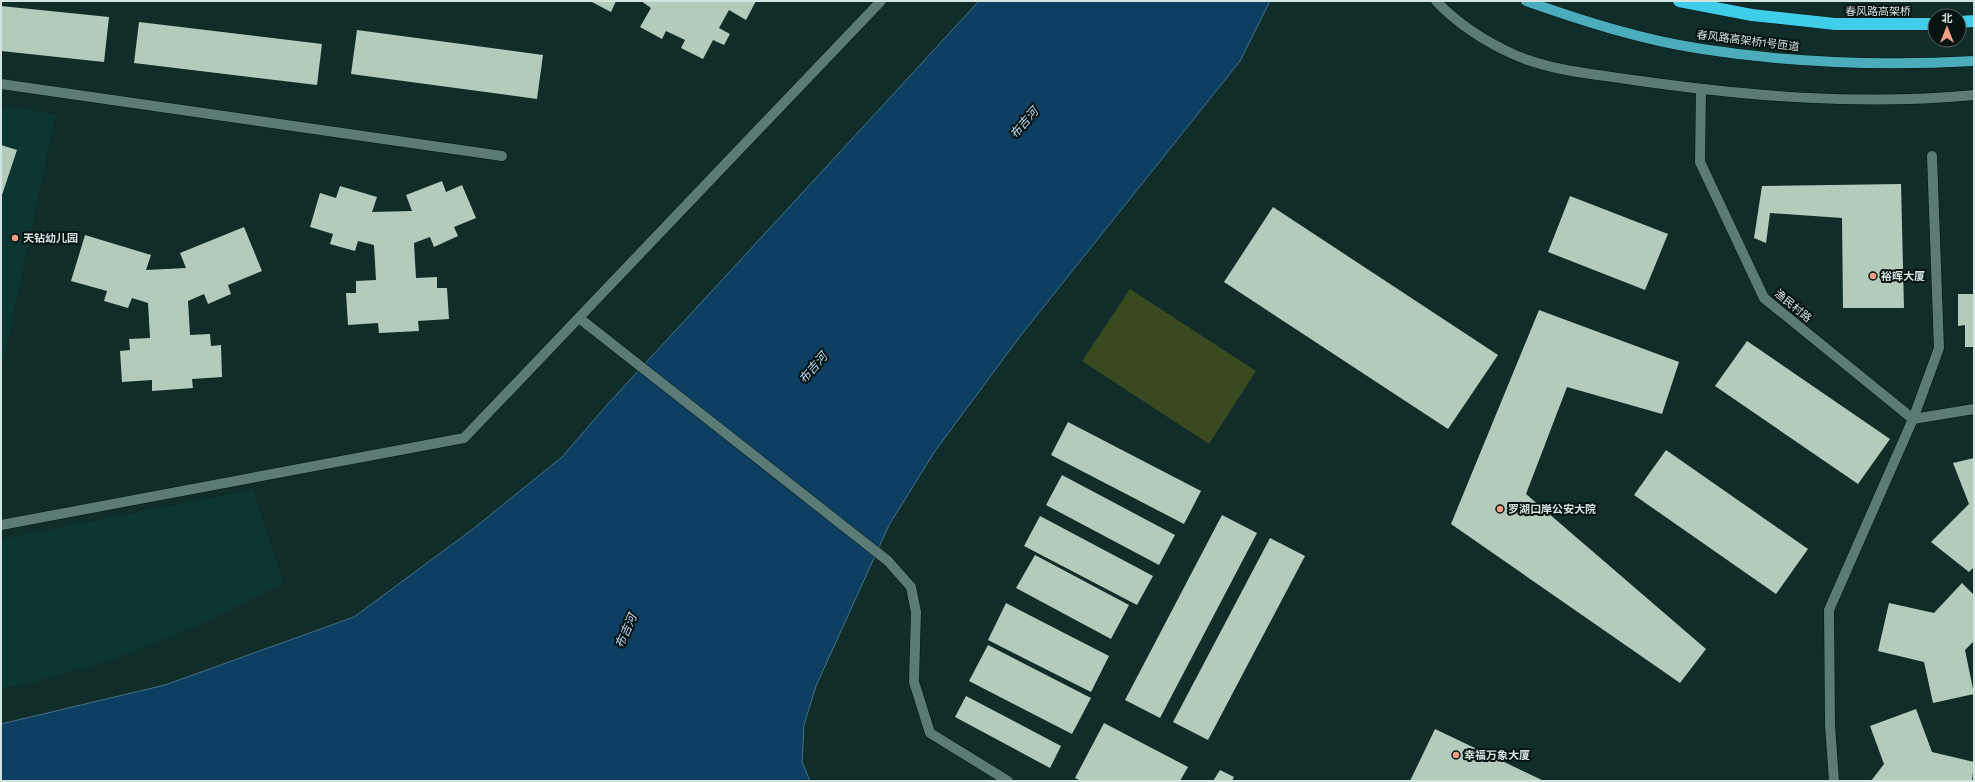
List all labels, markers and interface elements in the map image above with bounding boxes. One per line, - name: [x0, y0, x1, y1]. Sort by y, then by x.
- street label: 春风路高架桥: [1845, 5, 1911, 18]
- north arrow: [1927, 8, 1967, 48]
- text: 北: [1942, 12, 1953, 25]
- street label: 春风路高架桥1号匝道: [1696, 28, 1800, 54]
- water label: 布吉河: [1007, 103, 1042, 141]
- place label: 天钻幼儿园: [23, 232, 78, 245]
- marker: 天钻幼儿园: [10, 233, 20, 243]
- place label: 裕晖大厦: [1881, 270, 1925, 283]
- marker: 裕晖大厦: [1868, 271, 1878, 281]
- street label: 渔民村路: [1772, 287, 1814, 325]
- water label: 布吉河: [796, 348, 831, 386]
- place label: 罗湖口岸公安大院: [1508, 503, 1596, 516]
- marker: 罗湖口岸公安大院: [1495, 504, 1505, 514]
- water label: 布吉河: [612, 610, 641, 650]
- place label: 幸福万象大厦: [1464, 749, 1530, 762]
- marker: 幸福万象大厦: [1451, 750, 1461, 760]

